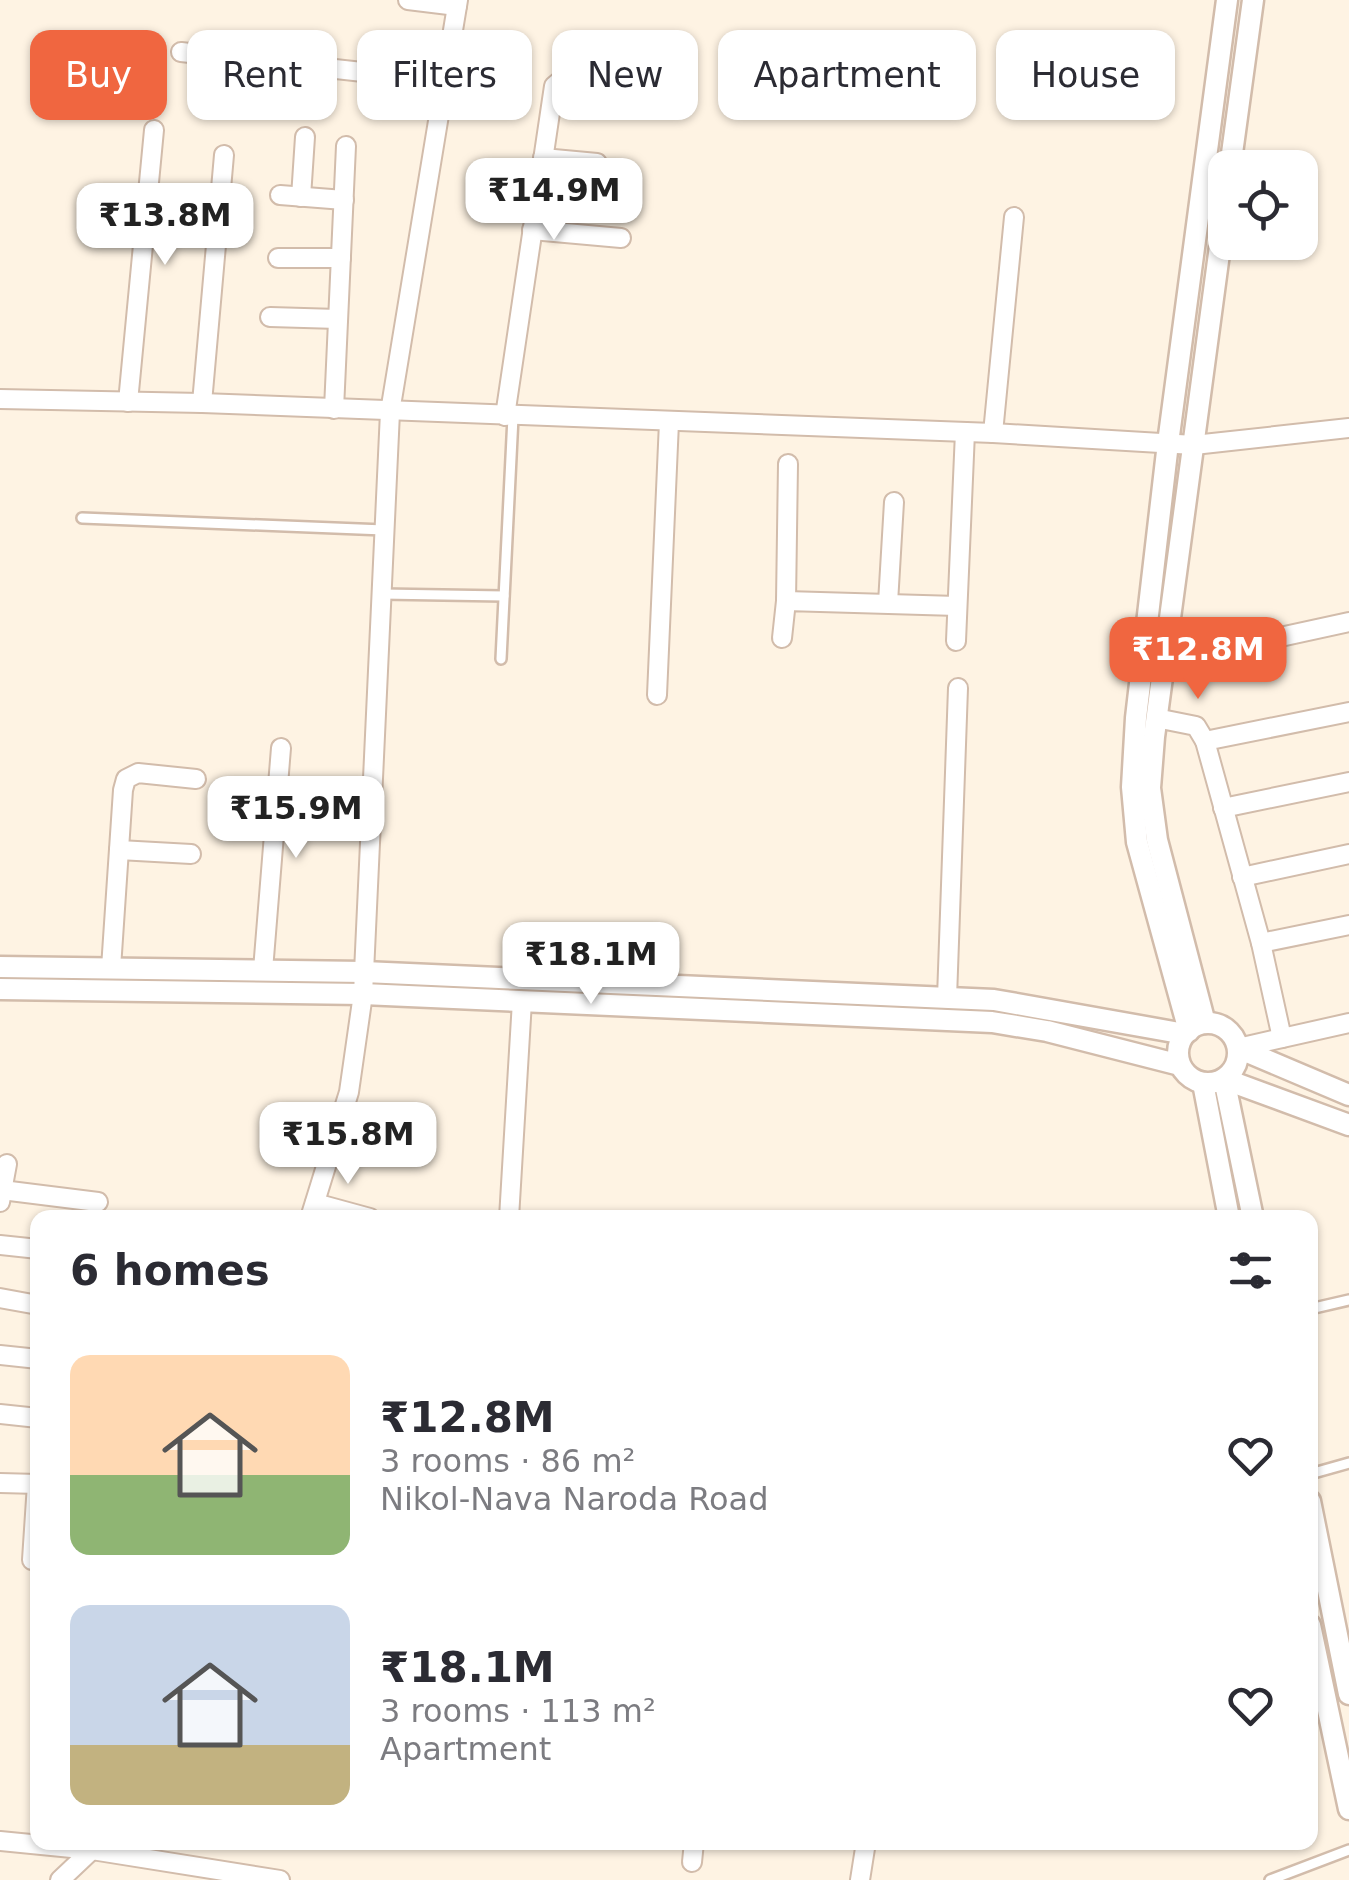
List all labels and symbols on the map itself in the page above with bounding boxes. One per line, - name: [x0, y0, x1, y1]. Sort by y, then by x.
- pin: ₹14.9M: [473, 158, 635, 243]
- pin: ₹13.8M: [84, 183, 246, 268]
- pin: ₹12.8M: [1117, 617, 1279, 702]
- pin: ₹15.9M: [215, 776, 377, 861]
- pin: ₹18.1M: [510, 922, 672, 1007]
- pin: ₹15.8M: [267, 1102, 429, 1187]

